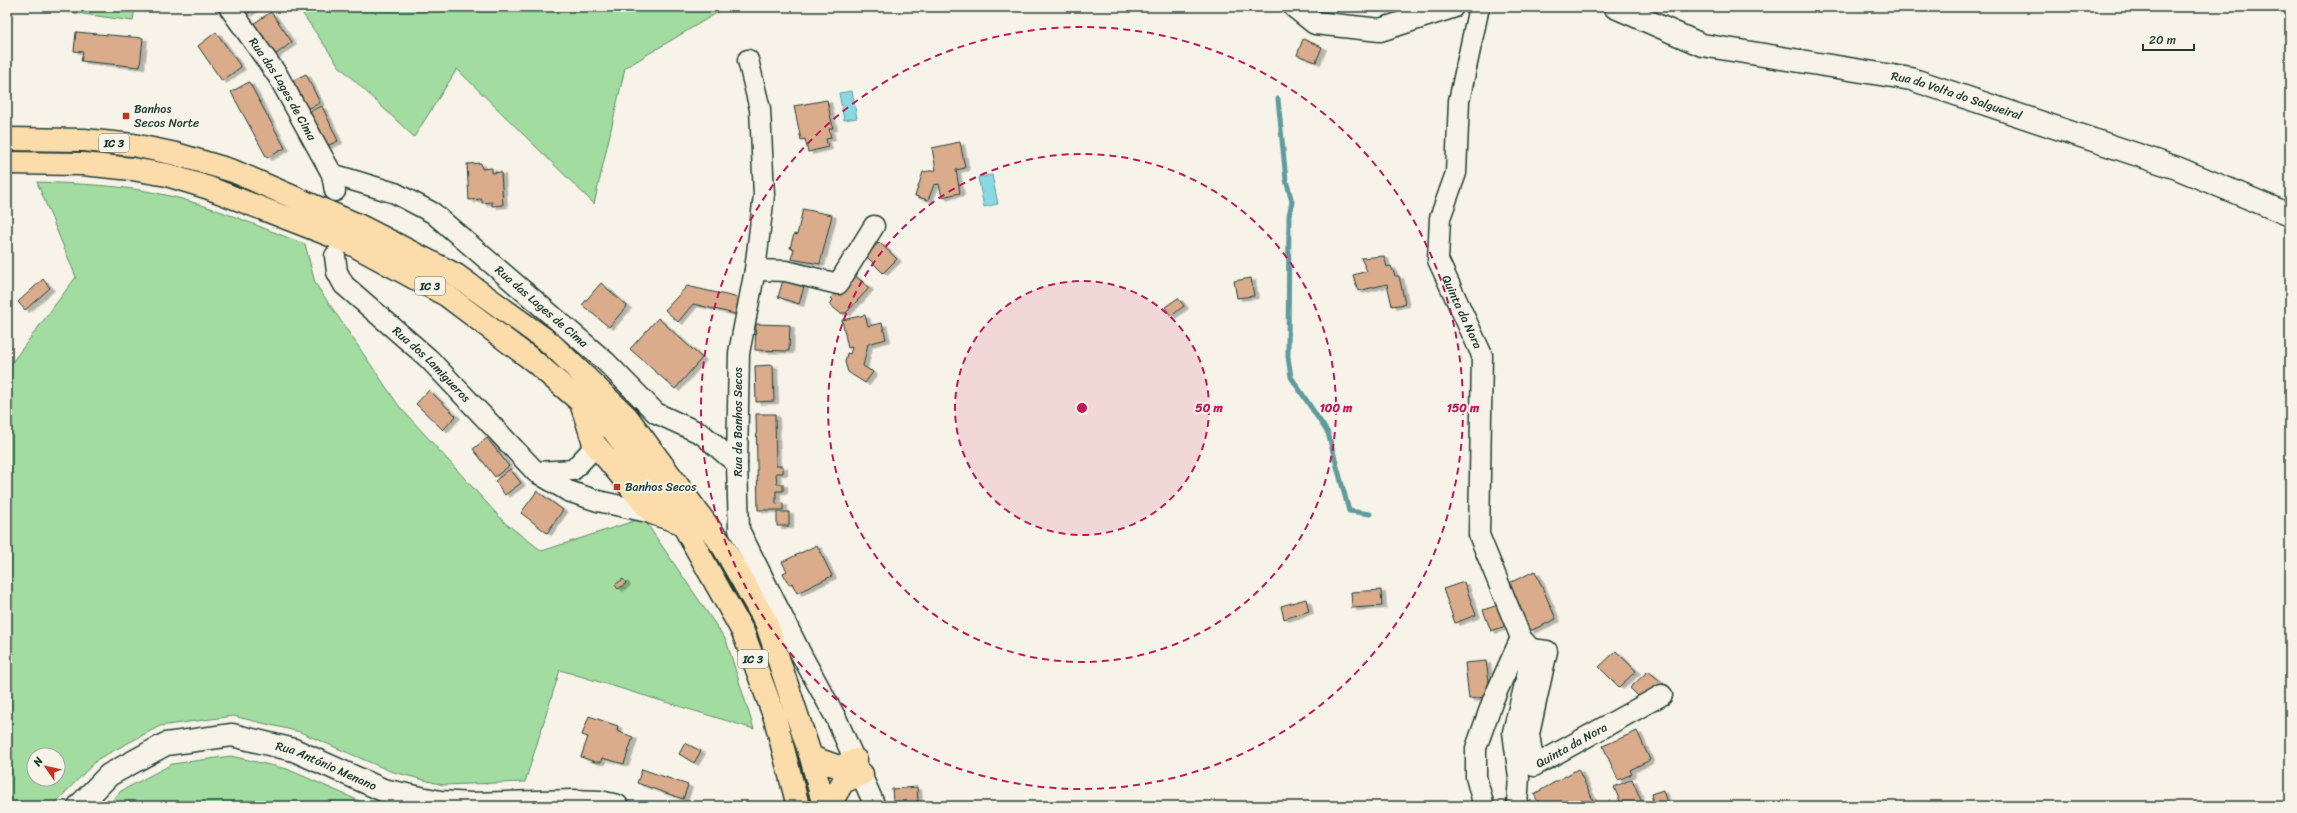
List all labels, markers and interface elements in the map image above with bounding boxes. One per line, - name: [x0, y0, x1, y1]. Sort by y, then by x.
- scale bar: [2143, 26, 2194, 52]
- text: 20 m: [2149, 29, 2176, 51]
- street label: Rua das Lages de Cima: [243, 33, 323, 145]
- street label: Rua da Volta do Salgueiral: [1890, 65, 2026, 127]
- place label: Banhos Secos Norte: [134, 98, 199, 134]
- marker: Banhos Secos Norte: [121, 111, 131, 121]
- road number: IC 3: [99, 134, 129, 152]
- street label: Rua das Lages de Cima: [490, 260, 594, 354]
- street label: Quinta da Nora: [1435, 271, 1489, 352]
- road number: IC 3: [415, 277, 445, 295]
- street label: Rua dos Lamigueros: [387, 321, 476, 408]
- street label: Rua de Banhos Secos: [727, 367, 749, 477]
- text: 50 m: [1195, 397, 1223, 419]
- text: 100 m: [1320, 397, 1353, 419]
- text: 150 m: [1447, 397, 1480, 419]
- centre of rings: [1075, 401, 1089, 415]
- place label: Banhos Secos: [625, 476, 697, 498]
- marker: Banhos Secos: [612, 482, 622, 492]
- road number: IC 3: [738, 650, 768, 668]
- street label: Quinta da Nora: [1531, 716, 1611, 774]
- street label: Rua António Menano: [273, 735, 380, 797]
- north arrow: [26, 747, 66, 787]
- text: N: [28, 753, 48, 771]

